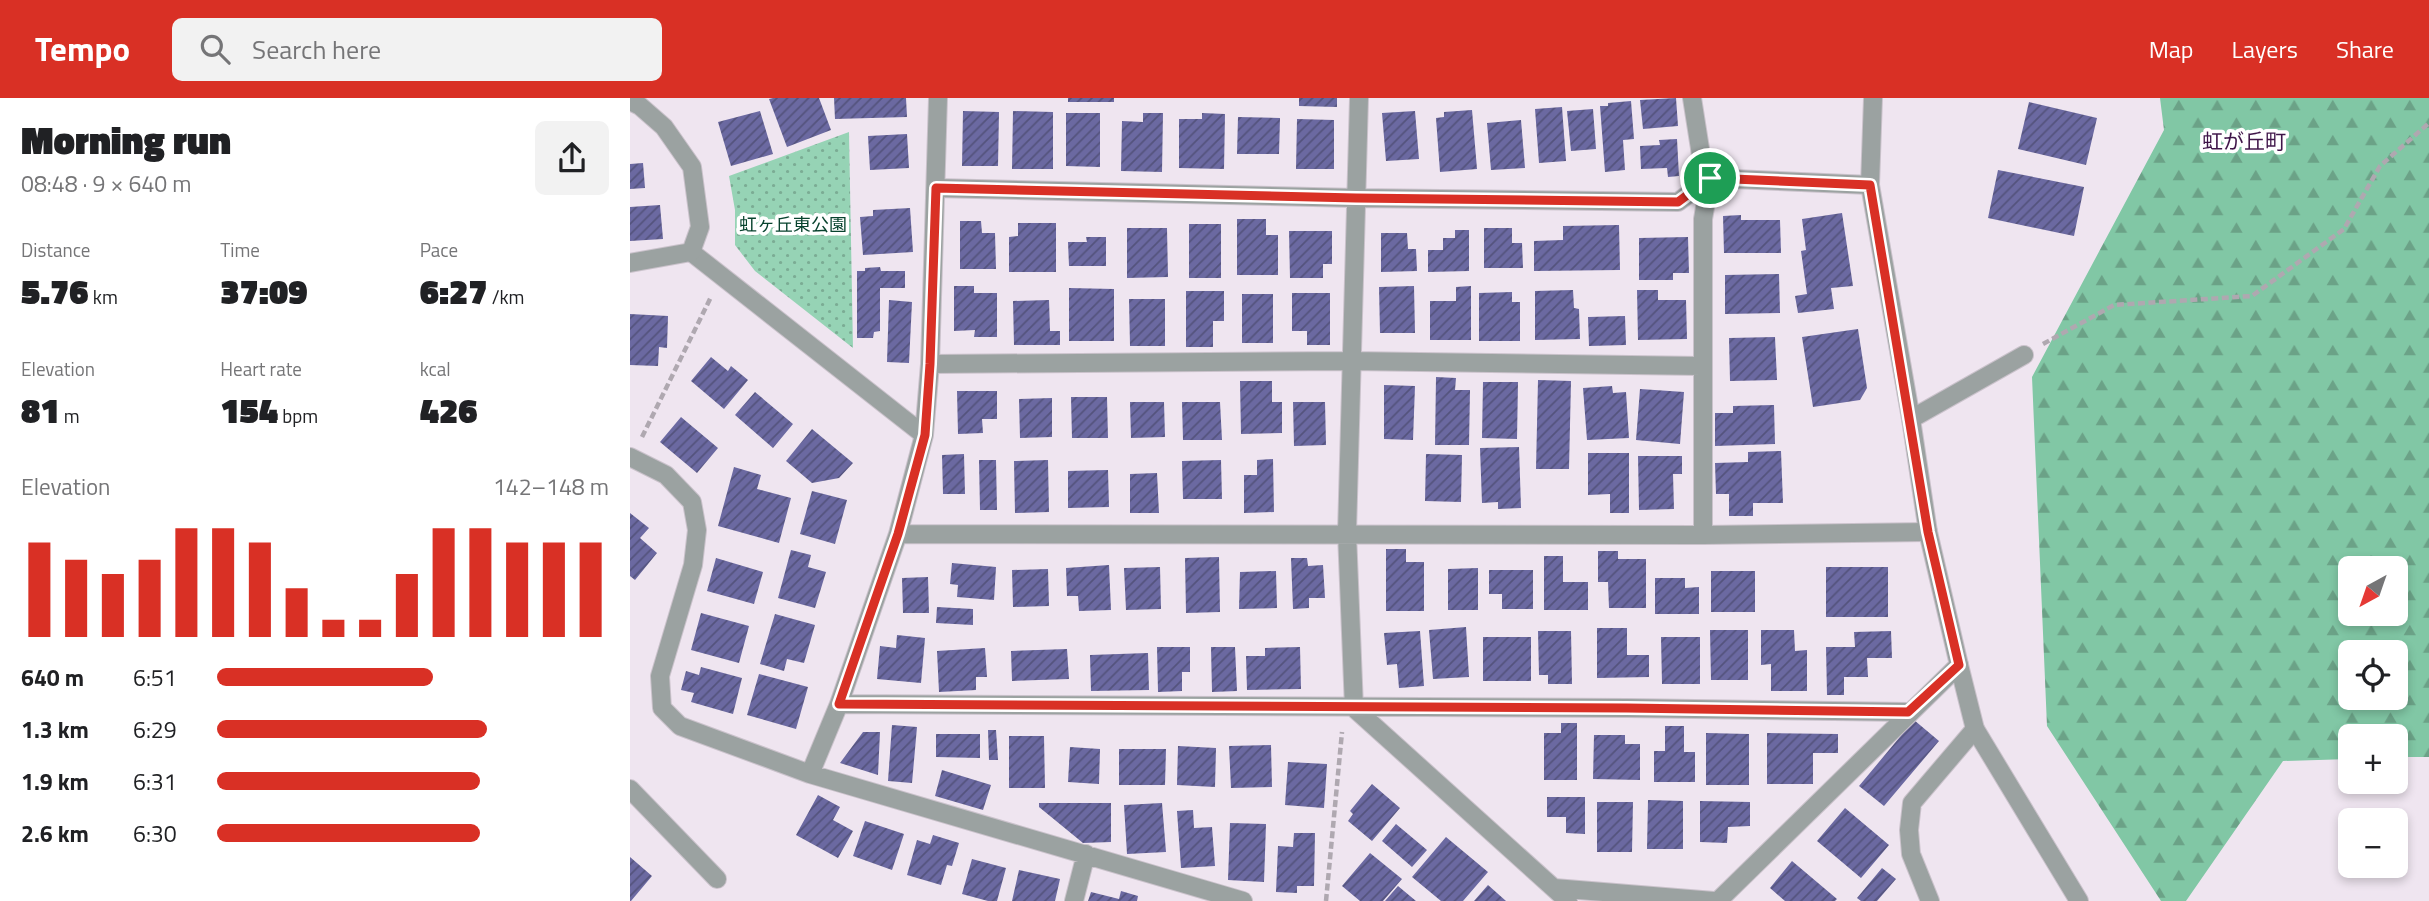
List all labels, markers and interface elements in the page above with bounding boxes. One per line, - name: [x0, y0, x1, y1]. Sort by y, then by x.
- search box: [172, 18, 662, 81]
- text: Tempo: [35, 24, 130, 74]
- icon: search: [196, 30, 234, 68]
- text: Search here: [252, 30, 381, 69]
- text: Map: [2149, 31, 2194, 67]
- text: Layers: [2232, 31, 2298, 67]
- text: Share: [2336, 31, 2394, 67]
- text: Morning run: [21, 111, 231, 169]
- button: share: [535, 121, 609, 195]
- district label: 虹が丘町: [2202, 125, 2286, 157]
- pin: [1680, 148, 1740, 208]
- icon: arrive: [1691, 159, 1729, 197]
- text: 08:48 · 9 × 640 m: [21, 166, 191, 201]
- park label: 虹ヶ丘東公園: [739, 211, 847, 238]
- text: Distance: [21, 235, 90, 264]
- text: Time: [220, 235, 260, 264]
- text: Pace: [420, 235, 458, 264]
- text: 5.76: [21, 264, 89, 318]
- text: 37:09: [220, 264, 307, 318]
- text: 6:27: [420, 264, 488, 318]
- text: km: [89, 282, 118, 311]
- text: /km: [488, 282, 525, 311]
- text: Elevation: [21, 354, 95, 383]
- text: Heart rate: [220, 354, 302, 383]
- text: kcal: [420, 354, 451, 383]
- text: 81: [21, 383, 60, 437]
- text: 154: [220, 383, 278, 437]
- text: 426: [420, 383, 477, 437]
- text: m: [60, 401, 80, 430]
- text: bpm: [278, 401, 318, 430]
- text: Elevation: [21, 469, 110, 504]
- text: 142–148 m: [493, 469, 609, 504]
- north arrow: [2338, 556, 2408, 626]
- map controls: [2338, 556, 2408, 878]
- button: locate: [2338, 640, 2408, 710]
- text: 640 m: [21, 660, 84, 695]
- text: 6:51: [133, 660, 177, 695]
- text: 1.3 km: [21, 712, 89, 747]
- text: 6:29: [133, 712, 177, 747]
- button: +: [2338, 724, 2408, 794]
- text: 1.9 km: [21, 764, 89, 799]
- text: 6:31: [133, 764, 177, 799]
- button: −: [2338, 808, 2408, 878]
- text: 2.6 km: [21, 816, 89, 851]
- text: 6:30: [133, 816, 177, 851]

